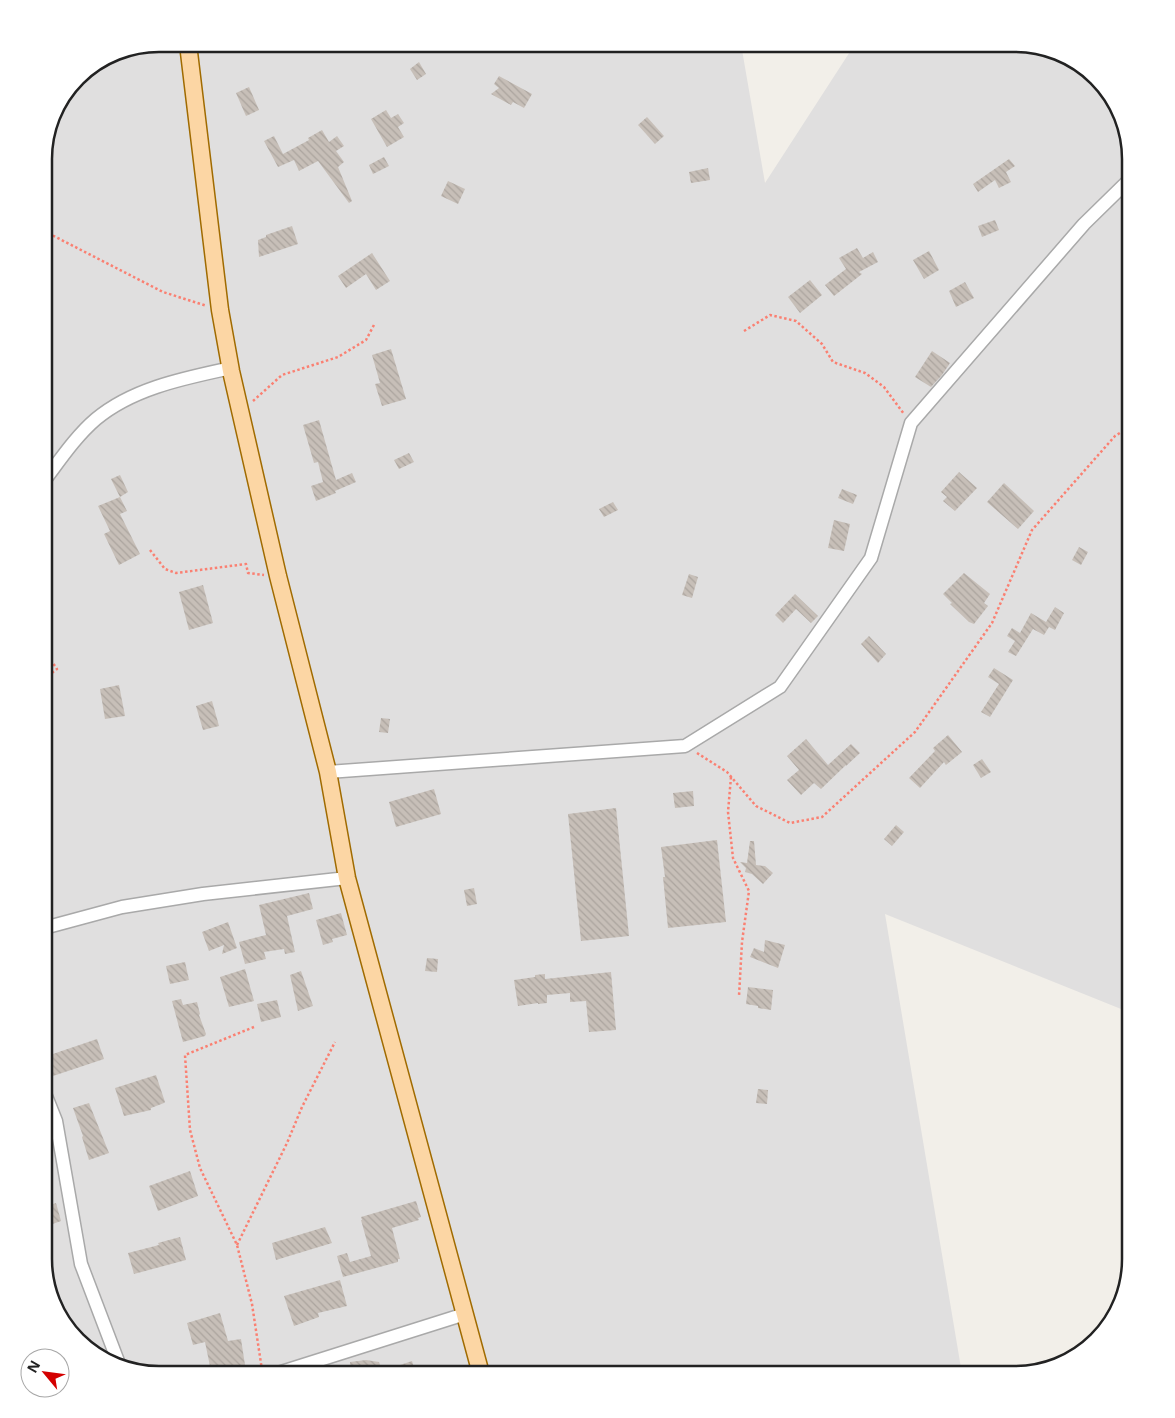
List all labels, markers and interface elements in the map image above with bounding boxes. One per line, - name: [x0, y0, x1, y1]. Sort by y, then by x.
- north arrow: [20, 1348, 70, 1398]
- text: N: [22, 1357, 44, 1376]

